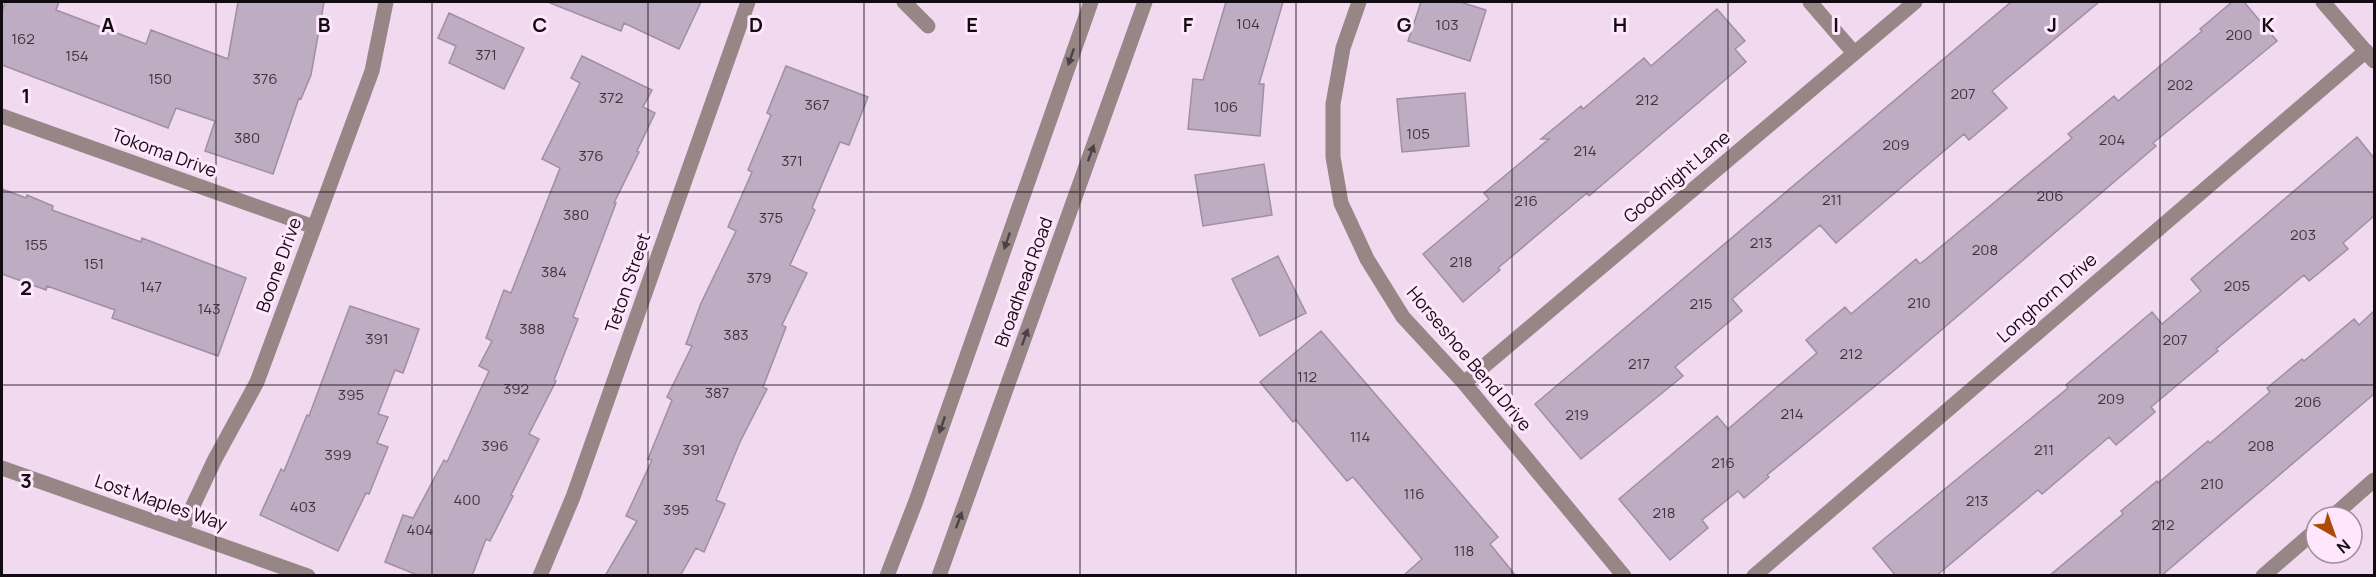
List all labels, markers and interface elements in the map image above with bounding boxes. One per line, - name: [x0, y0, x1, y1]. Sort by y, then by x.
- text: A: [101, 11, 115, 38]
- text: B: [318, 11, 331, 38]
- text: C: [533, 11, 547, 38]
- text: D: [749, 11, 763, 38]
- text: E: [966, 11, 978, 38]
- text: F: [1183, 11, 1194, 38]
- text: G: [1397, 11, 1412, 38]
- text: H: [1613, 11, 1627, 38]
- text: I: [1833, 11, 1839, 38]
- text: J: [2047, 11, 2057, 38]
- text: K: [2262, 11, 2275, 38]
- house number: 104: [1236, 13, 1260, 34]
- house number: 103: [1435, 14, 1459, 35]
- house number: 200: [2226, 24, 2252, 45]
- house number: 162: [11, 28, 35, 49]
- house number: 371: [475, 44, 497, 65]
- house number: 154: [65, 45, 89, 66]
- one-way arrow: [1066, 48, 1076, 66]
- house number: 150: [148, 68, 172, 89]
- house number: 376: [252, 68, 278, 89]
- house number: 202: [2167, 74, 2193, 95]
- text: 1: [22, 82, 30, 109]
- house number: 207: [1950, 83, 1976, 104]
- house number: 372: [599, 87, 623, 108]
- house number: 212: [1636, 89, 1658, 110]
- house number: 367: [804, 94, 830, 115]
- house number: 106: [1214, 96, 1238, 117]
- street label: Tokoma Drive: [108, 122, 220, 182]
- house number: 105: [1406, 123, 1430, 144]
- street label: Goodnight Lane: [1618, 125, 1735, 228]
- house number: 380: [234, 127, 260, 148]
- house number: 204: [2099, 129, 2125, 150]
- house number: 209: [1882, 134, 1910, 155]
- house number: 214: [1573, 140, 1597, 161]
- one-way arrow: [1086, 144, 1096, 162]
- house number: 376: [578, 145, 604, 166]
- house number: 371: [781, 150, 803, 171]
- house number: 206: [2036, 185, 2064, 206]
- house number: 211: [1822, 189, 1842, 210]
- house number: 216: [1514, 190, 1538, 211]
- house number: 380: [563, 204, 589, 225]
- house number: 375: [759, 207, 783, 228]
- street label: Broadhead Road: [988, 213, 1058, 350]
- street label: Boone Drive: [250, 214, 306, 315]
- house number: 203: [2290, 224, 2316, 245]
- street label: Teton Street: [599, 229, 655, 336]
- one-way arrow: [1001, 232, 1011, 250]
- house number: 213: [1750, 232, 1772, 253]
- house number: 155: [24, 234, 48, 255]
- house number: 208: [1972, 239, 1998, 260]
- street label: Longhorn Drive: [1991, 247, 2102, 347]
- house number: 218: [1449, 251, 1473, 272]
- house number: 151: [84, 253, 104, 274]
- house number: 384: [541, 261, 567, 282]
- house number: 379: [746, 267, 772, 288]
- text: 2: [20, 274, 32, 301]
- house number: 205: [2224, 275, 2250, 296]
- house number: 147: [140, 276, 162, 297]
- street label: Horseshoe Bend Drive: [1402, 281, 1538, 436]
- house number: 210: [1907, 292, 1931, 313]
- house number: 215: [1689, 293, 1713, 314]
- house number: 143: [198, 298, 221, 319]
- house number: 388: [519, 318, 545, 339]
- house number: 383: [723, 324, 749, 345]
- house number: 391: [365, 328, 389, 349]
- one-way arrow: [1020, 328, 1030, 346]
- house number: 207: [2162, 329, 2188, 350]
- house number: 212: [1840, 343, 1862, 364]
- house number: 217: [1628, 353, 1650, 374]
- house number: 112: [1297, 366, 1317, 387]
- house number: 392: [503, 378, 529, 399]
- house number: 387: [705, 382, 729, 403]
- house number: 395: [338, 384, 364, 405]
- house number: 209: [2097, 388, 2125, 409]
- house number: 206: [2294, 391, 2322, 412]
- house number: 214: [1780, 403, 1804, 424]
- house number: 219: [1565, 404, 1589, 425]
- one-way arrow: [937, 416, 947, 434]
- house number: 114: [1350, 426, 1370, 447]
- house number: 396: [482, 435, 508, 456]
- house number: 208: [2248, 435, 2274, 456]
- house number: 391: [682, 439, 706, 460]
- house number: 211: [2034, 439, 2054, 460]
- house number: 399: [325, 444, 351, 465]
- house number: 216: [1711, 452, 1735, 473]
- text: 3: [20, 467, 32, 494]
- street label: Lost Maples Way: [92, 468, 231, 536]
- house number: 210: [2200, 473, 2224, 494]
- house number: 116: [1403, 483, 1425, 504]
- house number: 400: [453, 489, 481, 510]
- house number: 213: [1966, 490, 1988, 511]
- house number: 403: [290, 496, 316, 517]
- house number: 395: [663, 499, 689, 520]
- house number: 218: [1652, 502, 1676, 523]
- north arrow: [2304, 505, 2364, 565]
- one-way arrow: [954, 511, 964, 529]
- house number: 212: [2152, 514, 2174, 535]
- house number: 404: [407, 519, 434, 540]
- text: N: [2332, 534, 2355, 559]
- house number: 118: [1454, 540, 1474, 561]

